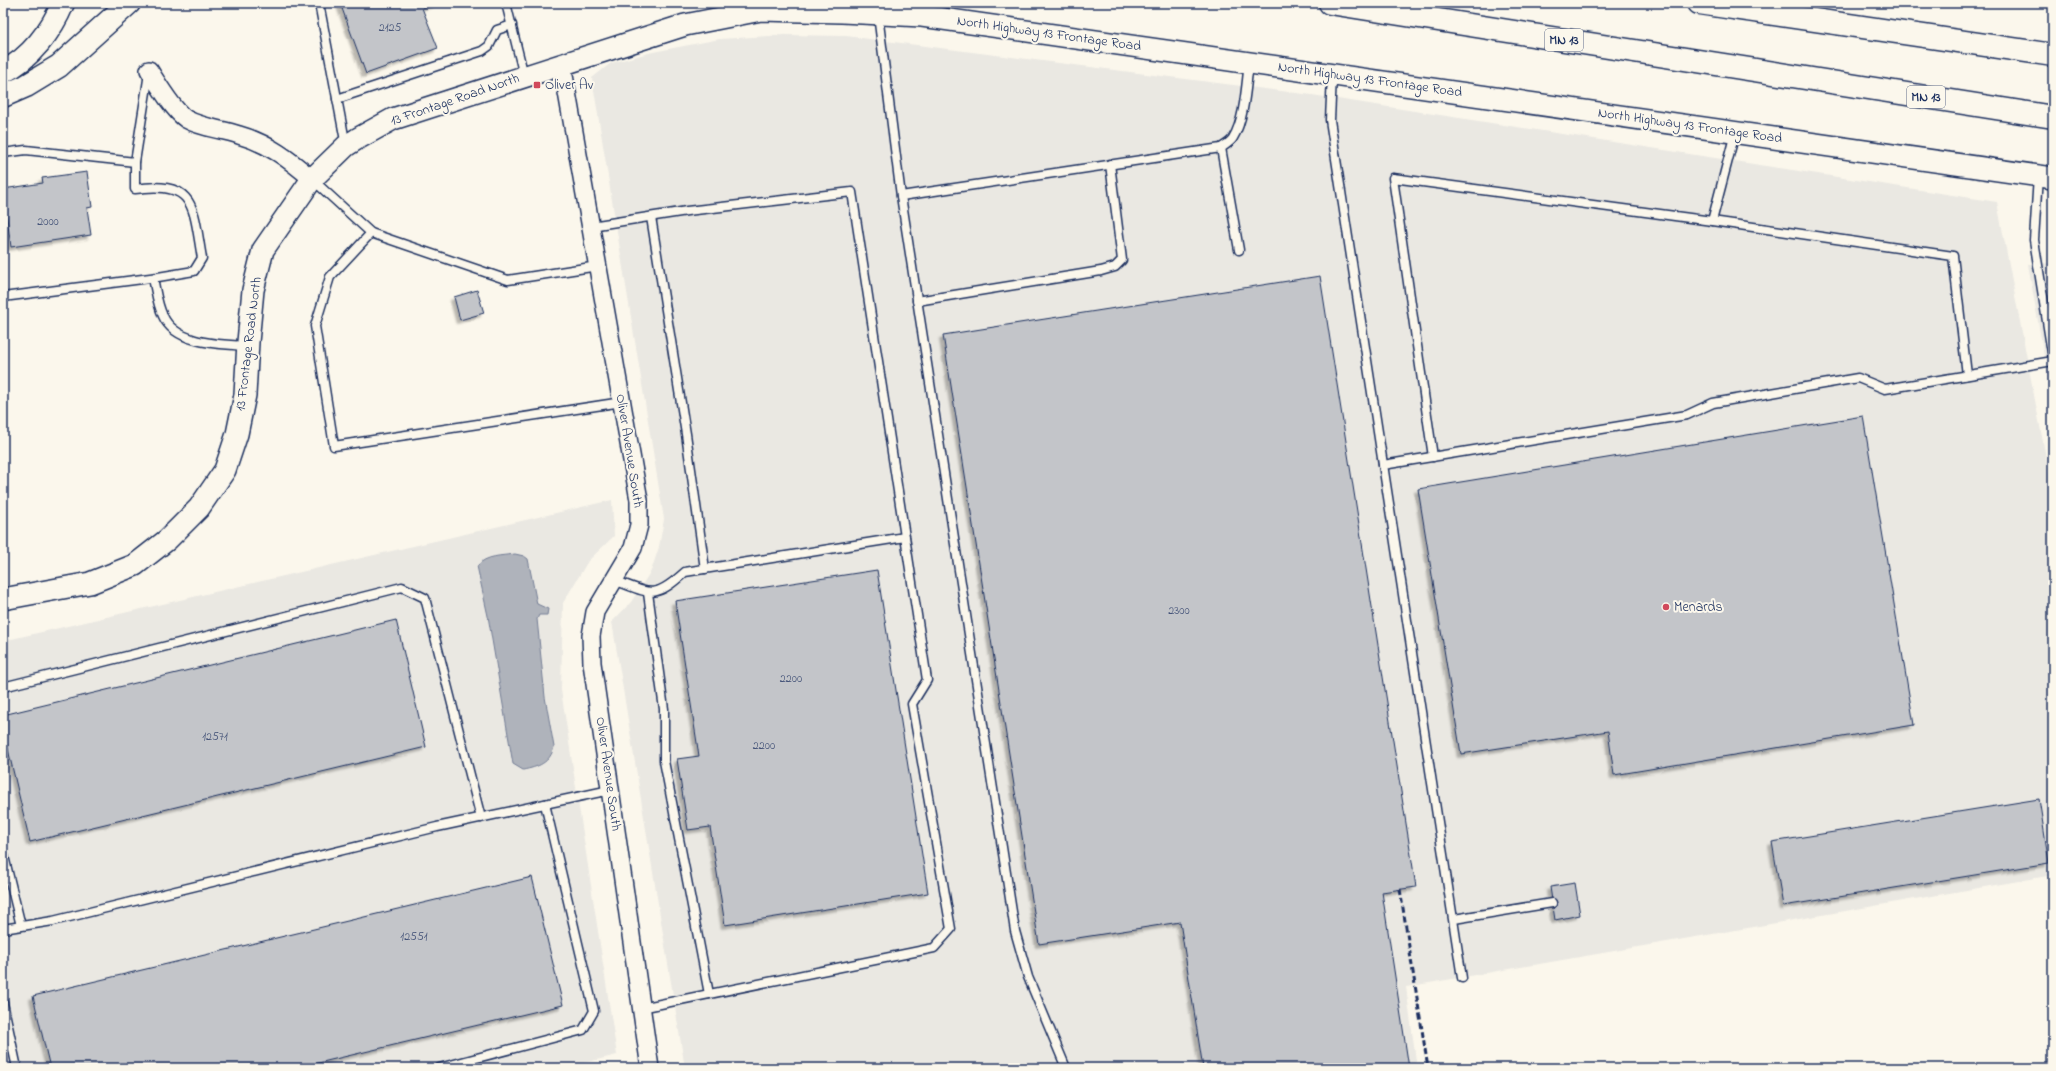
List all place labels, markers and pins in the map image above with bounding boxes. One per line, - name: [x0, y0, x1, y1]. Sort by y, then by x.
- place label: Oliver Av: [545, 75, 594, 96]
- marker: Oliver Av: [532, 80, 542, 90]
- place label: Menards: [1674, 597, 1723, 618]
- marker: Menards: [1661, 602, 1671, 612]

